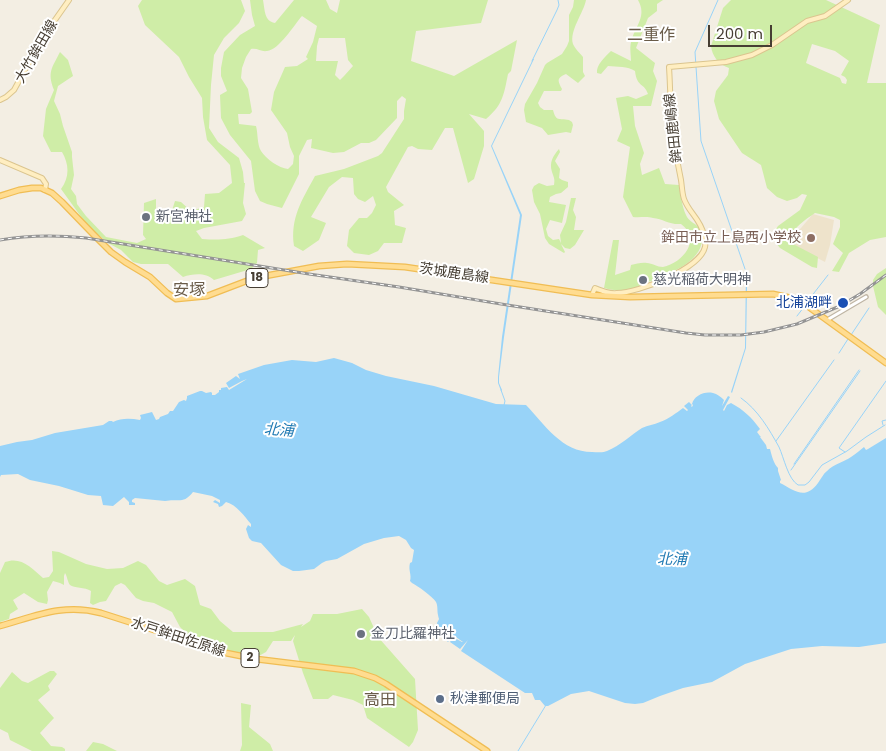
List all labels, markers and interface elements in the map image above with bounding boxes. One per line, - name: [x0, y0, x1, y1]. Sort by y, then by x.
- scale bar: [711, 15, 775, 47]
- street label: 大竹鉾田線: [12, 17, 62, 87]
- text: 200 m: [716, 23, 763, 44]
- district label: 二重作: [627, 26, 675, 46]
- street label: 鉾田鹿嶋線: [662, 92, 686, 164]
- place label: 新宮神社: [156, 209, 212, 225]
- marker: 新宮神社: [140, 211, 152, 223]
- place label: 鉾田市立上島西小学校: [661, 230, 801, 246]
- marker: 鉾田市立上島西小学校: [805, 232, 817, 244]
- street label: 茨城鹿島線: [418, 261, 490, 287]
- road number: 18: [246, 268, 268, 288]
- place label: 慈光稲荷大明神: [653, 272, 751, 288]
- marker: 慈光稲荷大明神: [637, 274, 649, 286]
- district label: 安塚: [173, 281, 205, 301]
- place label: 北浦湖畔: [776, 295, 832, 311]
- marker: 北浦湖畔: [836, 296, 850, 310]
- water label: 北浦: [263, 421, 295, 441]
- water label: 北浦: [657, 551, 687, 569]
- street label: 水戸鉾田佐原線: [129, 615, 227, 661]
- place label: 金刀比羅神社: [371, 626, 455, 642]
- marker: 金刀比羅神社: [355, 628, 367, 640]
- road number: 2: [241, 648, 259, 668]
- district label: 高田: [364, 691, 396, 711]
- place label: 秋津郵便局: [450, 691, 520, 707]
- marker: 秋津郵便局: [434, 693, 446, 705]

